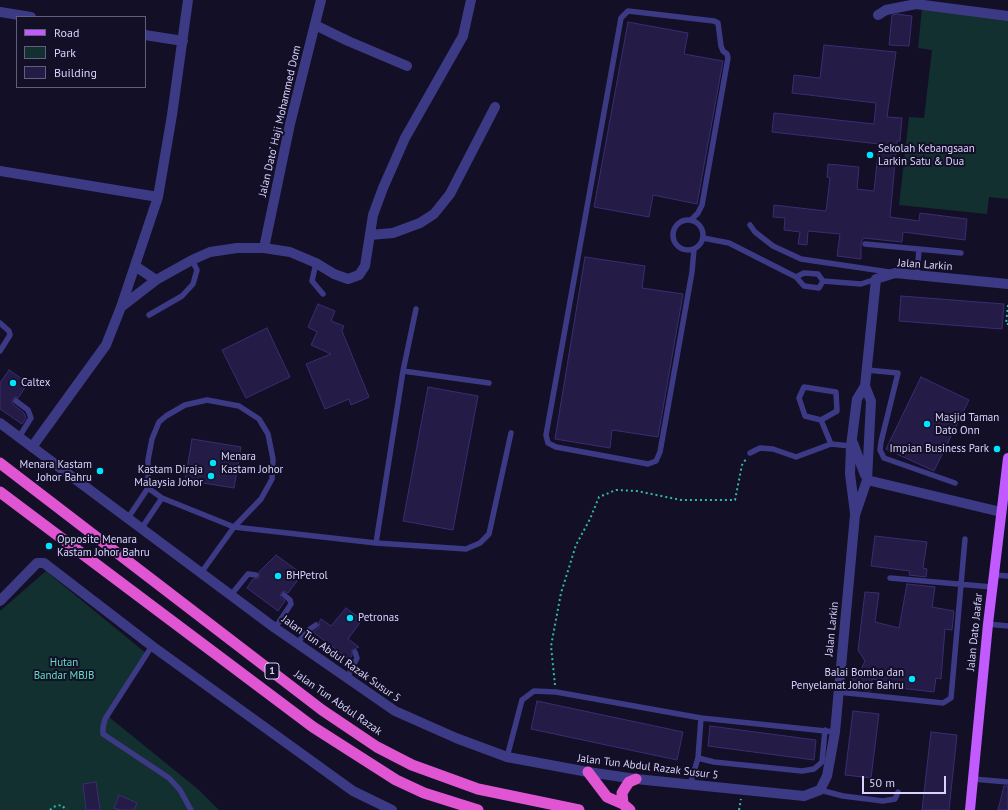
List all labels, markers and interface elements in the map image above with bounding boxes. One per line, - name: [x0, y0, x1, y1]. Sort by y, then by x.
- legend: [16, 16, 146, 88]
- text: Road: [54, 25, 79, 40]
- street label: Jalan Dato’ Haji Mohammed Dom: [256, 44, 304, 198]
- text: Park: [54, 45, 76, 60]
- text: Building: [54, 65, 97, 80]
- place label: Sekolah Kebangsaan Larkin Satu & Dua: [878, 142, 975, 168]
- marker: Sekolah Kebangsaan Larkin Satu & Dua: [865, 150, 875, 160]
- street label: Jalan Larkin: [897, 256, 953, 274]
- place label: Caltex: [21, 376, 50, 390]
- marker: Caltex: [8, 378, 18, 388]
- place label: Masjid Taman Dato Onn: [935, 411, 999, 437]
- marker: Masjid Taman Dato Onn: [922, 419, 932, 429]
- place label: Impian Business Park: [890, 442, 989, 456]
- marker: Impian Business Park: [992, 444, 1002, 454]
- place label: Menara Kastam Johor: [221, 450, 283, 476]
- place label: Menara Kastam Johor Bahru: [19, 458, 92, 484]
- marker: Menara Kastam Johor: [208, 458, 218, 468]
- place label: Kastam Diraja Malaysia Johor: [134, 463, 203, 489]
- marker: Menara Kastam Johor Bahru: [95, 466, 105, 476]
- marker: Kastam Diraja Malaysia Johor: [206, 471, 216, 481]
- place label: Opposite Menara Kastam Johor Bahru: [57, 533, 150, 559]
- marker: Opposite Menara Kastam Johor Bahru: [44, 541, 54, 551]
- place label: BHPetrol: [286, 569, 328, 583]
- marker: BHPetrol: [273, 571, 283, 581]
- street label: Jalan Dato Jaafar: [964, 592, 986, 672]
- street label: Jalan Larkin: [823, 601, 841, 657]
- place label: Petronas: [358, 611, 399, 625]
- street label: Jalan Tun Abdul Razak Susur 5: [279, 613, 403, 705]
- marker: Petronas: [345, 613, 355, 623]
- park label: Hutan Bandar MBJB: [34, 656, 94, 682]
- road number: 1: [265, 663, 279, 679]
- place label: Balai Bomba dan Penyelamat Johor Bahru: [791, 666, 904, 692]
- street label: Jalan Tun Abdul Razak: [292, 668, 384, 738]
- marker: Balai Bomba dan Penyelamat Johor Bahru: [907, 674, 917, 684]
- street label: Jalan Tun Abdul Razak Susur 5: [577, 752, 719, 782]
- scale bar: [864, 768, 948, 794]
- text: 50 m: [869, 775, 895, 790]

